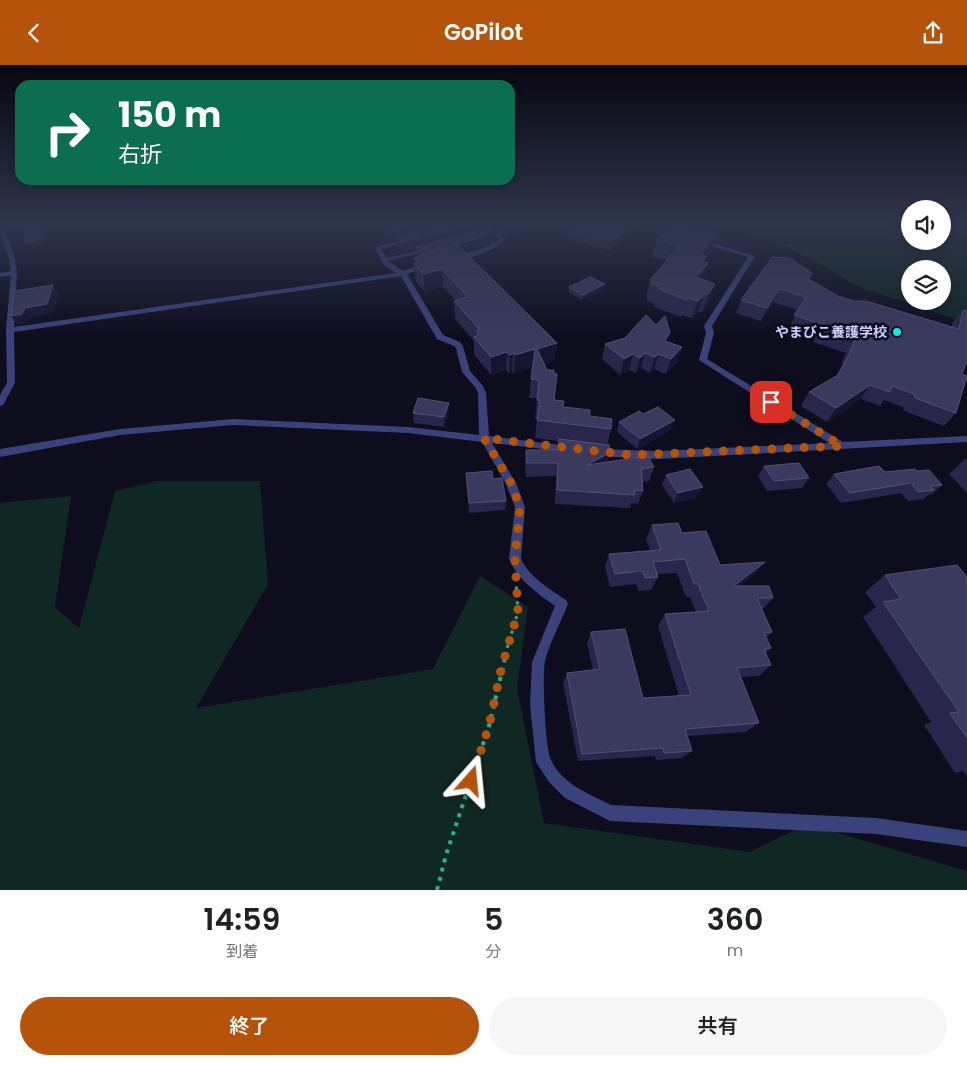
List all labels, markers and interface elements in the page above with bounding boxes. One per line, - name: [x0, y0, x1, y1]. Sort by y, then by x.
- text: GoPilot: [444, 17, 523, 48]
- icon: back: [20, 19, 48, 47]
- icon: share: [919, 19, 947, 47]
- text: 150 m: [118, 90, 221, 139]
- icon: right: [35, 100, 100, 165]
- text: 右折: [118, 139, 162, 170]
- map controls: [901, 200, 951, 310]
- button: sound: [901, 200, 951, 250]
- button: layers: [901, 260, 951, 310]
- place label: やまびこ養護学校: [775, 322, 887, 342]
- marker: やまびこ養護学校: [891, 326, 903, 338]
- pin: [750, 381, 792, 423]
- icon: arrive: [757, 388, 785, 416]
- position arrow: [444, 754, 496, 806]
- text: 14:59: [204, 898, 280, 941]
- text: 5: [484, 898, 503, 941]
- text: 360: [707, 898, 763, 941]
- text: m: [727, 939, 743, 962]
- text: 到着: [226, 940, 258, 963]
- text: 分: [486, 940, 502, 963]
- button: 終了: [20, 997, 479, 1055]
- button: 共有: [489, 997, 947, 1055]

